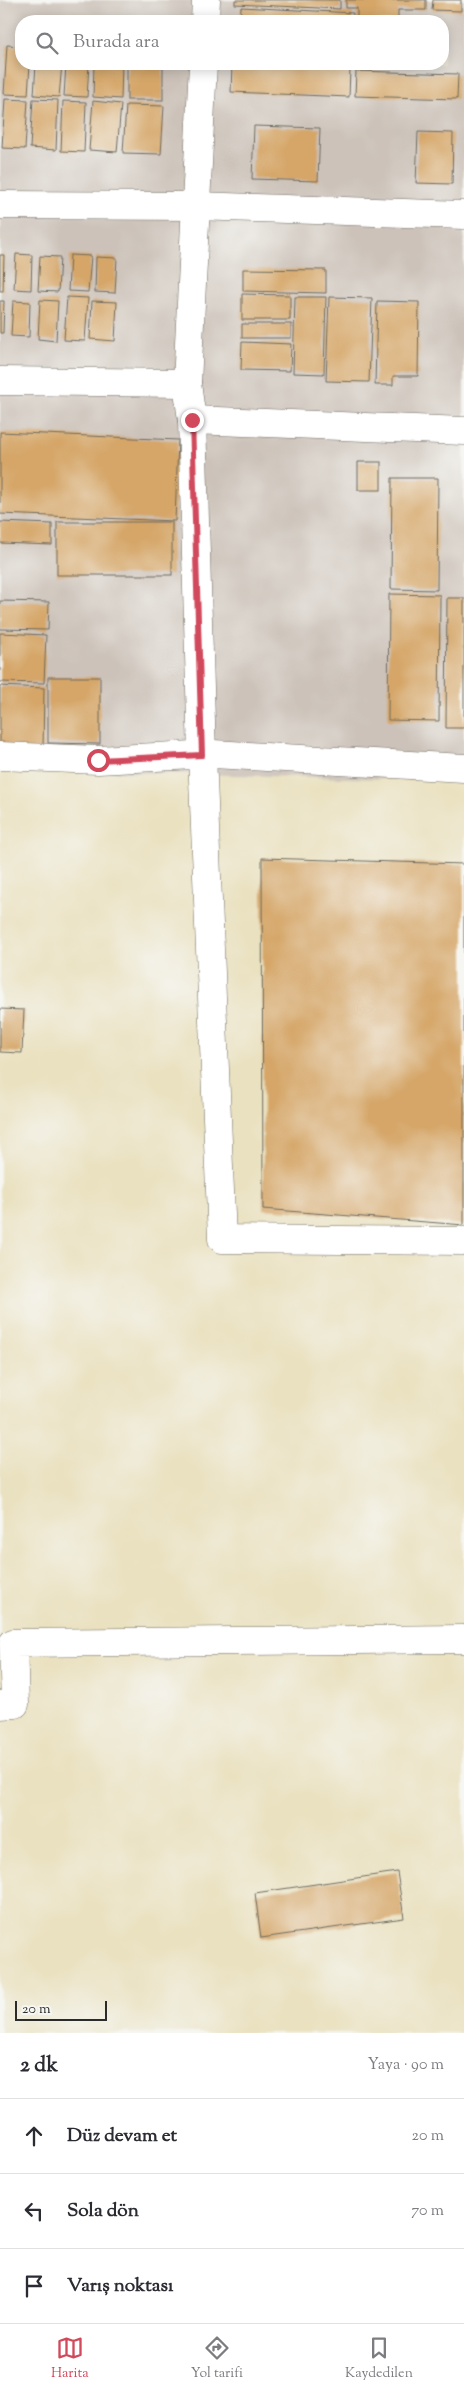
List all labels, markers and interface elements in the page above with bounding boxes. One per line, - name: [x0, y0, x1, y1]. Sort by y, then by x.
- search box: [15, 15, 449, 70]
- icon: search: [33, 29, 61, 57]
- text: Burada ara: [73, 29, 159, 56]
- route end: [181, 409, 204, 432]
- route start: [87, 749, 110, 772]
- scale bar: [15, 1998, 108, 2021]
- text: 20 m: [22, 2000, 51, 2020]
- text: 2 dk: [20, 2051, 58, 2081]
- text: Yaya · 90 m: [367, 2054, 444, 2077]
- icon: ahead: [20, 2122, 48, 2150]
- text: Düz devam et: [67, 2123, 177, 2150]
- text: 20 m: [411, 2125, 444, 2148]
- icon: left: [20, 2197, 48, 2225]
- text: Sola dön: [67, 2198, 139, 2225]
- text: 70 m: [411, 2200, 444, 2223]
- icon: arrive: [20, 2272, 48, 2300]
- text: Varış noktası: [67, 2273, 173, 2300]
- tab: Harita: [51, 2334, 89, 2384]
- tab: Yol tarifi: [191, 2334, 243, 2384]
- tab: Kaydedilen: [345, 2334, 413, 2384]

